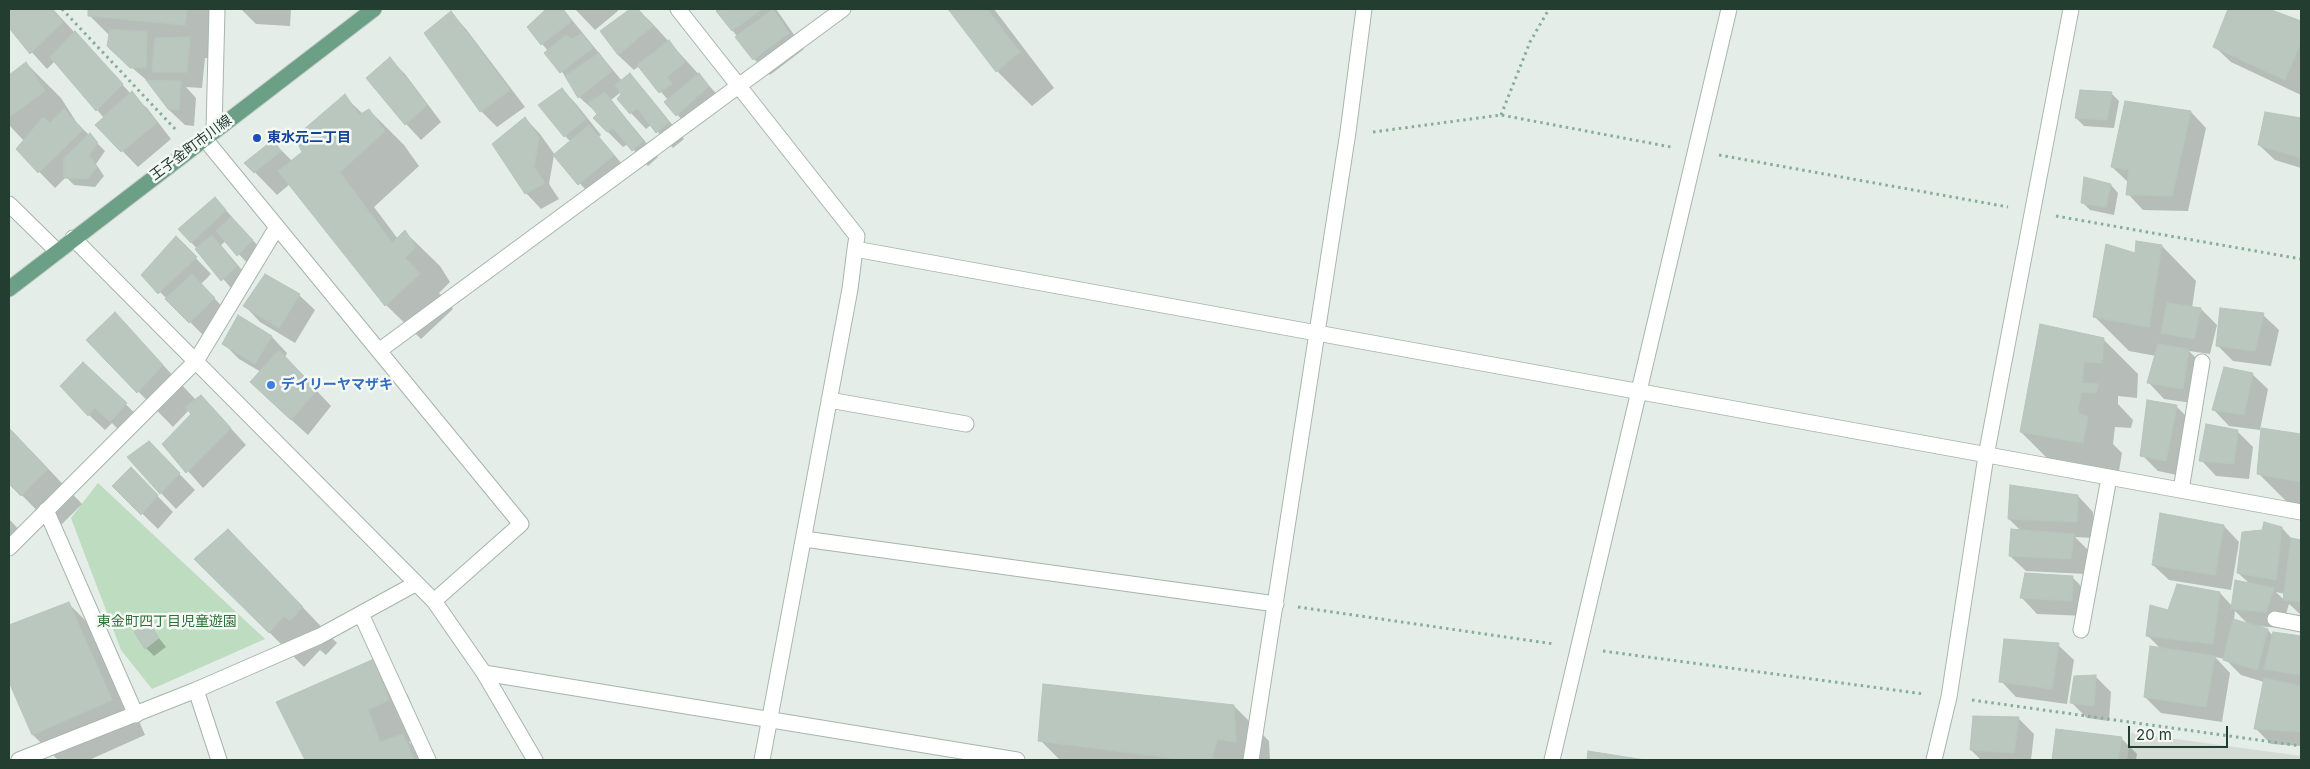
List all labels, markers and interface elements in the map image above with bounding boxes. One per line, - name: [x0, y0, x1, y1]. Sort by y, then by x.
- street label: 王子金町市川線: [147, 112, 235, 184]
- place label: 東水元二丁目: [267, 130, 351, 146]
- marker: 東水元二丁目: [251, 132, 263, 144]
- place label: デイリーヤマザキ: [281, 377, 393, 393]
- marker: デイリーヤマザキ: [265, 379, 277, 391]
- park label: 東金町四丁目児童遊園: [97, 614, 237, 630]
- scale bar: [2130, 716, 2230, 748]
- text: 20 m: [2136, 725, 2172, 744]

